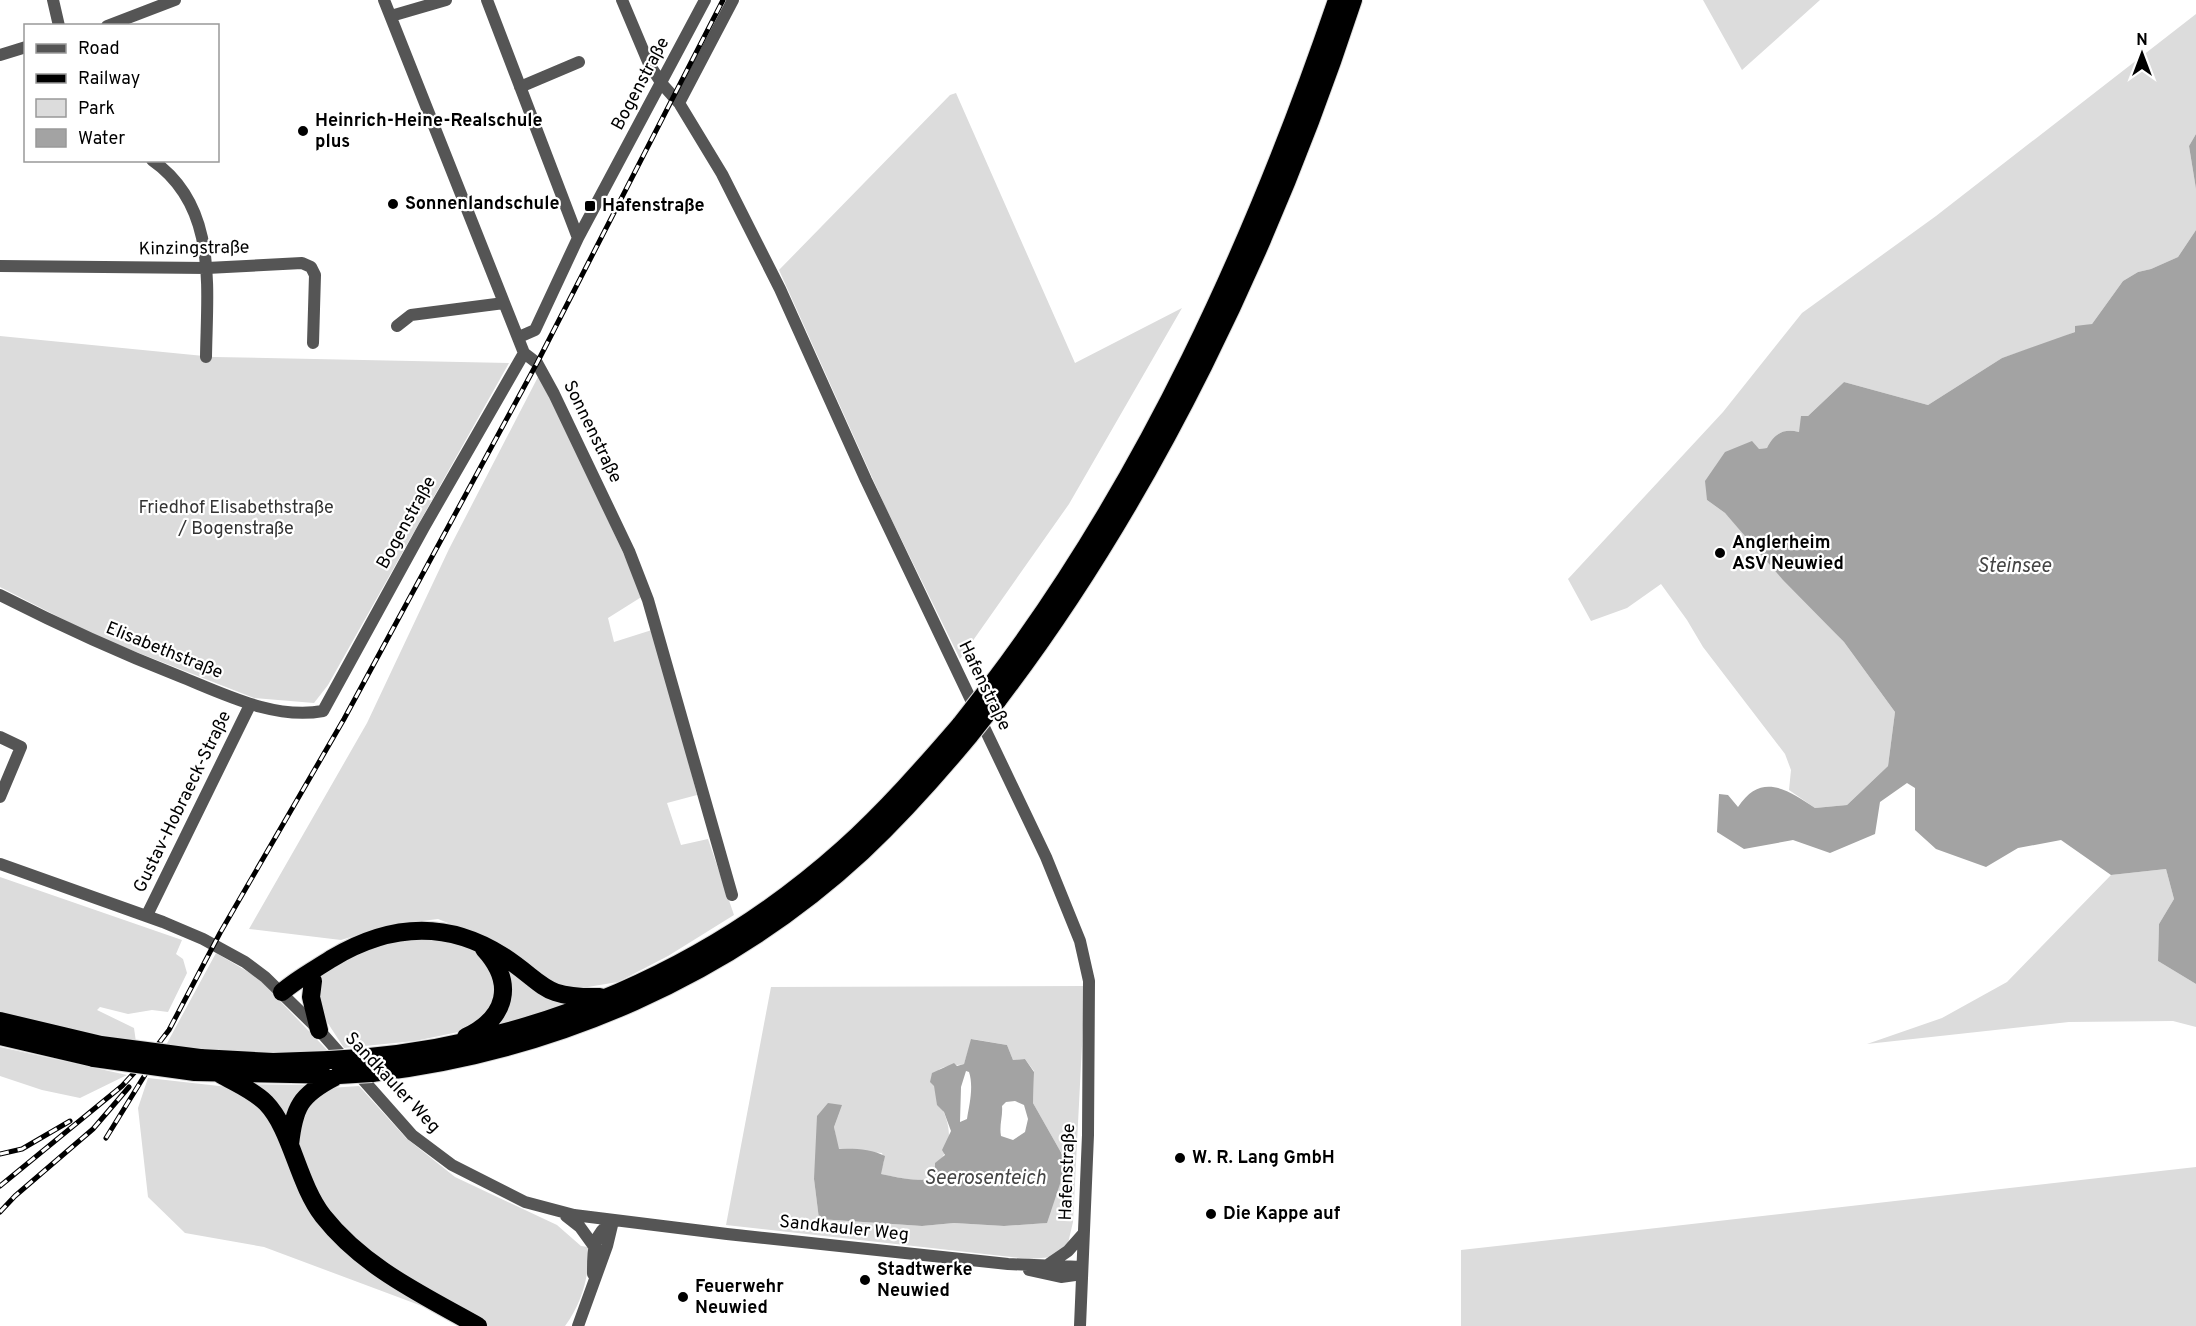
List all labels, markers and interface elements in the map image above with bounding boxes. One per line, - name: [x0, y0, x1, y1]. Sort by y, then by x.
- legend: [24, 24, 219, 162]
- north arrow: [2112, 24, 2172, 84]
- text: N: [2136, 31, 2148, 51]
- street label: Bogenstraße: [607, 33, 675, 135]
- text: Road: [78, 38, 120, 61]
- text: Railway: [78, 68, 140, 91]
- text: Park: [78, 98, 115, 121]
- place label: Heinrich-Heine-Realschule plus: [315, 110, 543, 154]
- marker: Heinrich-Heine-Realschule plus: [296, 124, 310, 138]
- text: Water: [78, 128, 125, 151]
- place label: Sonnenlandschule: [405, 193, 560, 216]
- place label: Hafenstraße: [602, 195, 704, 218]
- marker: Sonnenlandschule: [386, 197, 400, 211]
- marker: Hafenstraße: [583, 199, 597, 213]
- street label: Kinzingstraße: [138, 237, 250, 261]
- street label: Sonnenstraße: [557, 377, 627, 487]
- street label: Bogenstraße: [372, 473, 442, 573]
- park label: Friedhof Elisabethstraße / Bogenstraße: [138, 497, 334, 541]
- place label: Anglerheim ASV Neuwied: [1732, 532, 1844, 576]
- marker: Anglerheim ASV Neuwied: [1713, 546, 1727, 560]
- water label: Steinsee: [1977, 554, 2052, 580]
- street label: Elisabethstraße: [102, 617, 226, 685]
- street label: Hafenstraße: [952, 637, 1016, 735]
- street label: Gustav-Hobraeck-Straße: [129, 707, 237, 897]
- street label: Sandkauler Weg: [339, 1028, 445, 1138]
- street label: Hafenstraße: [1055, 1123, 1081, 1221]
- place label: W. R. Lang GmbH: [1192, 1147, 1335, 1170]
- marker: W. R. Lang GmbH: [1173, 1151, 1187, 1165]
- water label: Seerosenteich: [924, 1166, 1046, 1192]
- place label: Die Kappe auf: [1223, 1203, 1341, 1226]
- marker: Die Kappe auf: [1204, 1207, 1218, 1221]
- street label: Sandkauler Weg: [778, 1211, 910, 1247]
- place label: Stadtwerke Neuwied: [877, 1259, 973, 1303]
- marker: Stadtwerke Neuwied: [858, 1273, 872, 1287]
- place label: Feuerwehr Neuwied: [695, 1276, 784, 1320]
- marker: Feuerwehr Neuwied: [676, 1290, 690, 1304]

